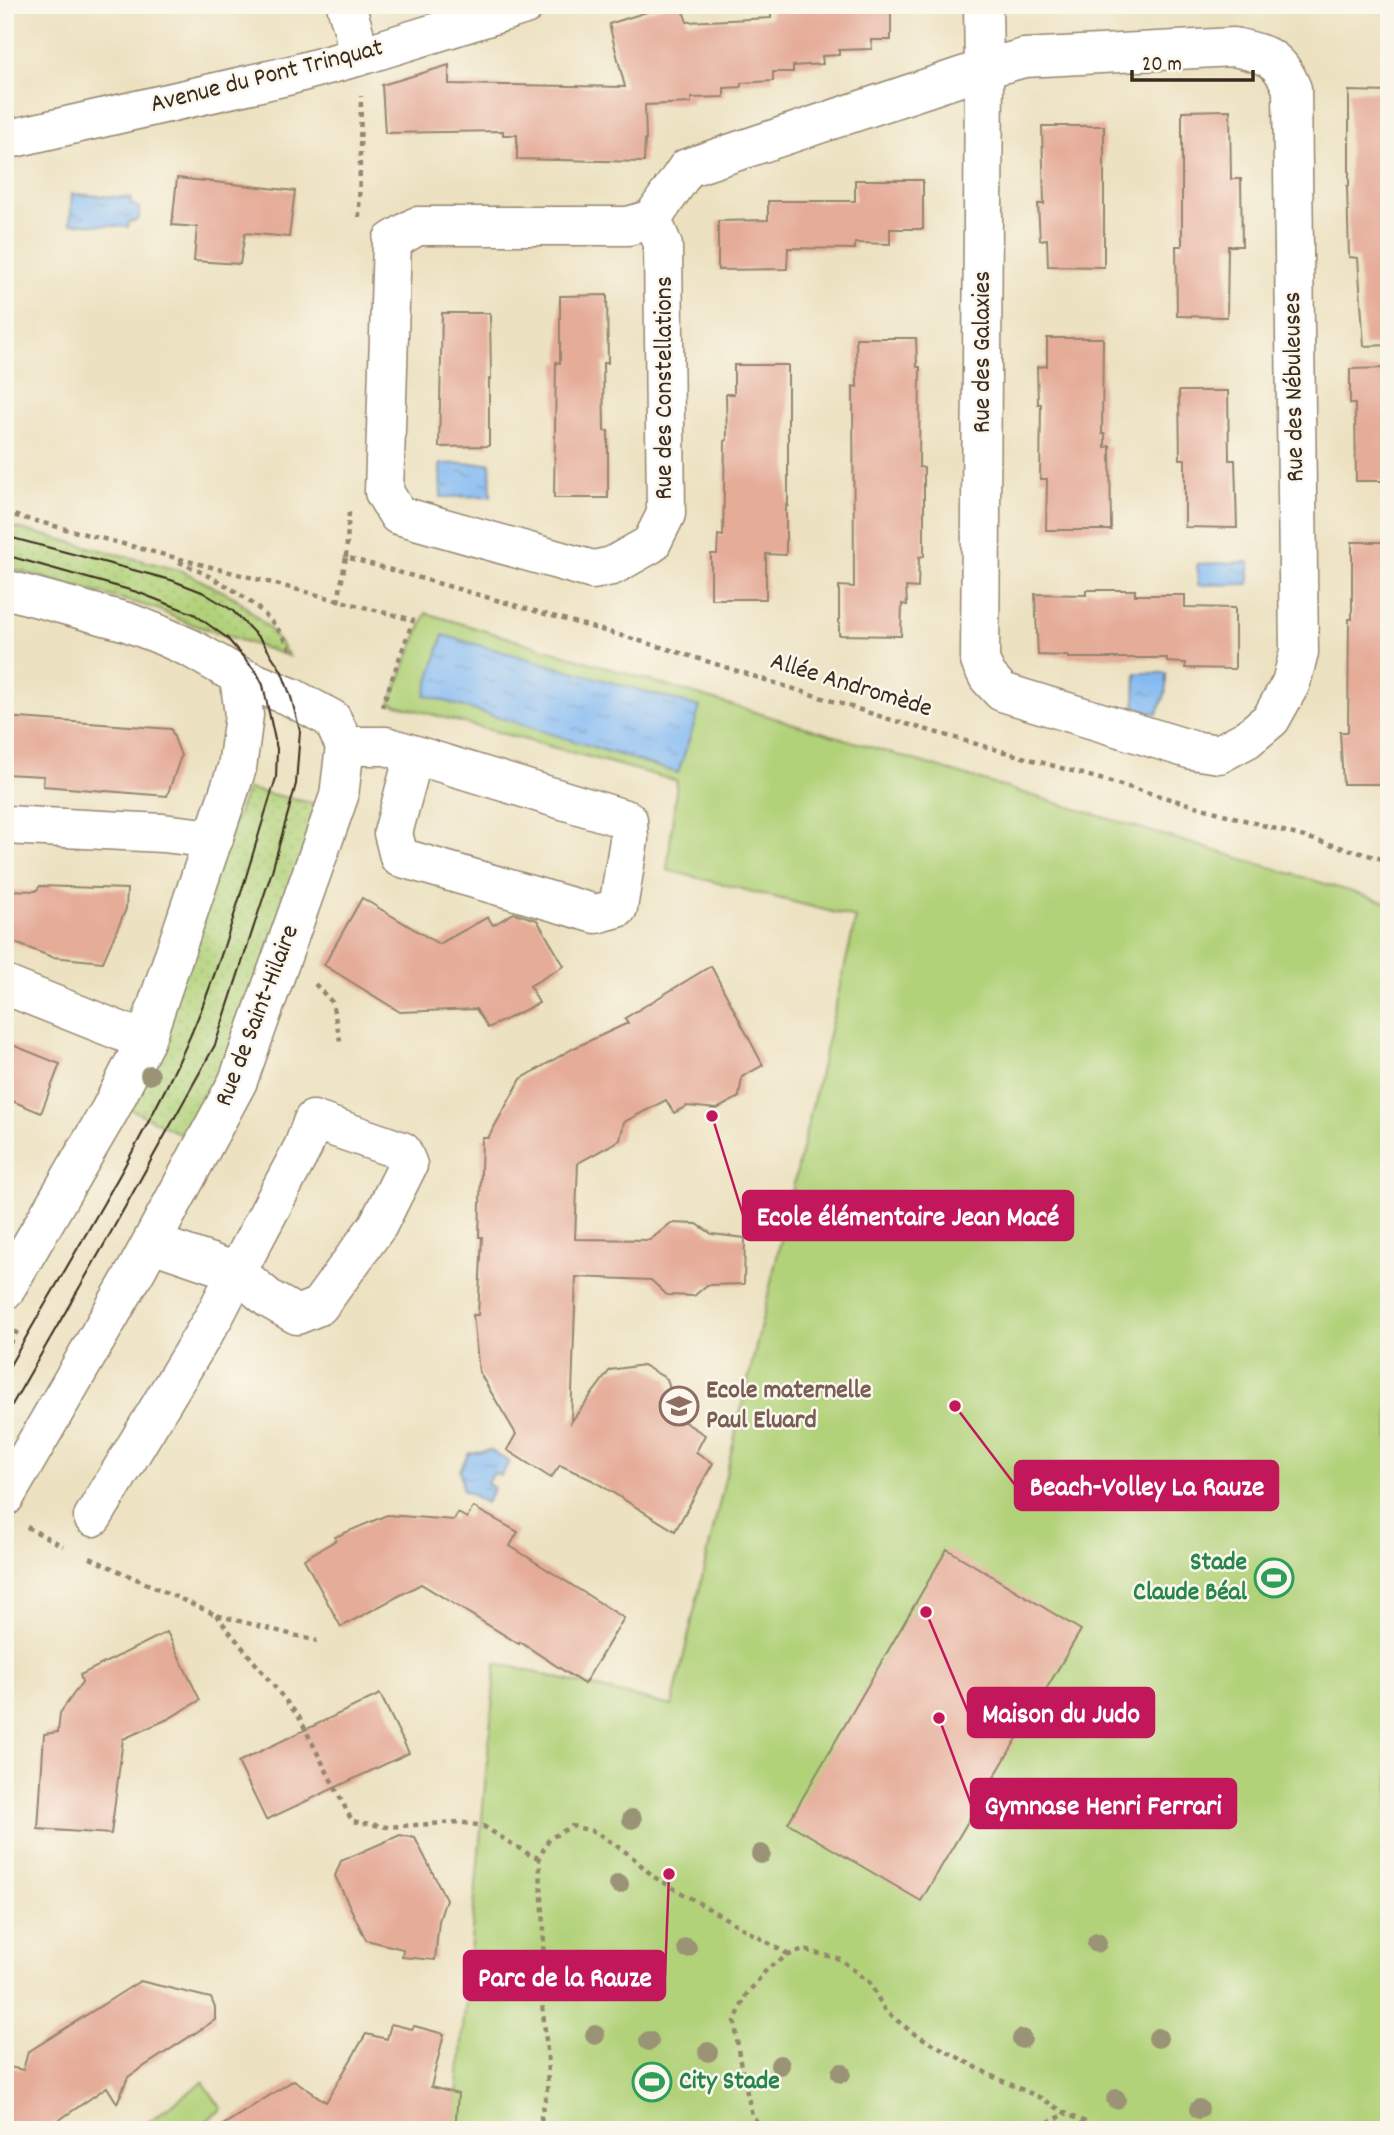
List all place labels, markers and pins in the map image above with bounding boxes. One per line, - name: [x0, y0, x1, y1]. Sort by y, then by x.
- callout: Ecole élémentaire Jean Macé: [743, 1191, 1073, 1240]
- place label: Ecole maternelle Paul Eluard: [706, 1373, 871, 1440]
- school or university icon: Ecole maternelle Paul Eluard: [658, 1385, 700, 1427]
- callout: Beach-Volley La Rauze: [1015, 1461, 1278, 1510]
- place label: Stade Claude Béal: [1133, 1545, 1248, 1612]
- sports icon: Stade Claude Béal: [1253, 1557, 1295, 1599]
- callout: Maison du Judo: [968, 1688, 1154, 1737]
- callout: Gymnase Henri Ferrari: [971, 1779, 1236, 1828]
- callout: Parc de la Rauze: [464, 1951, 665, 2000]
- sports icon: City Stade: [631, 2061, 673, 2103]
- place label: City Stade: [679, 2064, 780, 2101]

